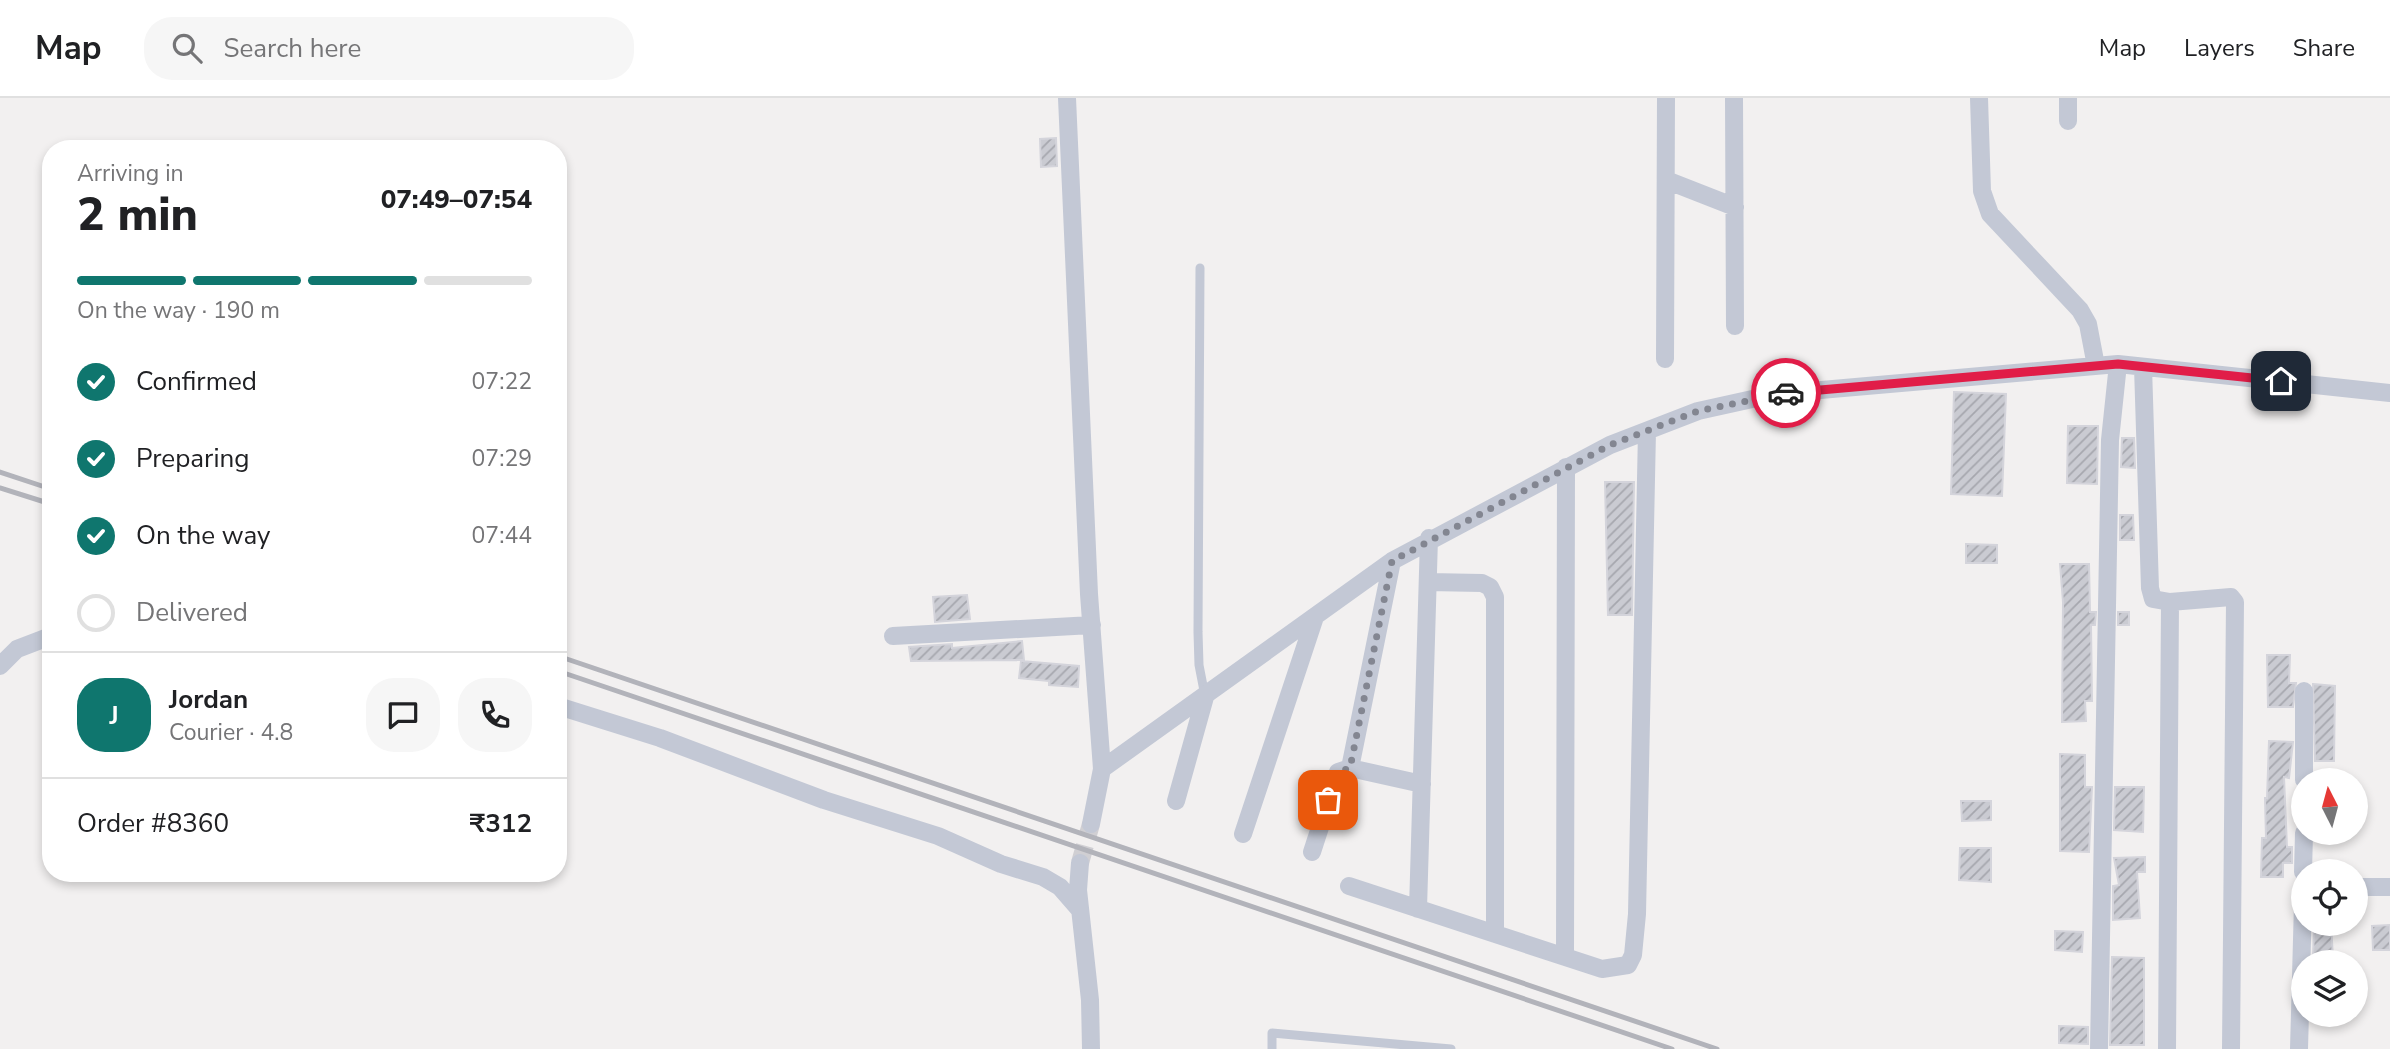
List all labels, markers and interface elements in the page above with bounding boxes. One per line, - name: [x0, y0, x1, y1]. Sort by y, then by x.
- search box: [144, 17, 634, 80]
- text: Map: [35, 26, 102, 71]
- icon: search: [168, 29, 206, 67]
- text: Search here: [224, 31, 361, 66]
- text: Map: [2099, 32, 2146, 64]
- text: Layers: [2184, 32, 2255, 64]
- text: Share: [2293, 32, 2355, 64]
- text: Arriving in: [77, 158, 184, 189]
- text: 07:49–07:54: [381, 182, 532, 217]
- text: 2 min: [77, 183, 198, 246]
- text: On the way · 190 m: [77, 295, 280, 326]
- pin: [2251, 351, 2311, 411]
- courier: [1751, 358, 1821, 428]
- icon: home: [2262, 362, 2300, 400]
- icon: check: [77, 363, 115, 401]
- text: Confirmed: [136, 364, 257, 399]
- text: 07:22: [472, 366, 532, 397]
- icon: car: [1767, 374, 1805, 412]
- icon: check: [77, 440, 115, 478]
- text: Preparing: [136, 441, 249, 476]
- text: 07:29: [472, 443, 532, 474]
- icon: check: [77, 517, 115, 555]
- text: On the way: [136, 518, 270, 553]
- text: 07:44: [472, 520, 532, 551]
- text: Delivered: [136, 595, 248, 630]
- button: chat: [366, 678, 440, 752]
- button: phone: [458, 678, 532, 752]
- text: Jordan: [169, 682, 248, 717]
- text: J: [109, 698, 119, 733]
- text: Courier · 4.8: [169, 717, 293, 748]
- north arrow: [2291, 768, 2368, 845]
- map controls: [2291, 768, 2368, 1027]
- pin: [1298, 770, 1358, 830]
- icon: bag: [1309, 781, 1347, 819]
- text: Order #8360: [77, 806, 229, 841]
- text: ₹312: [470, 806, 532, 841]
- button: locate: [2291, 859, 2368, 936]
- button: layers: [2291, 950, 2368, 1027]

